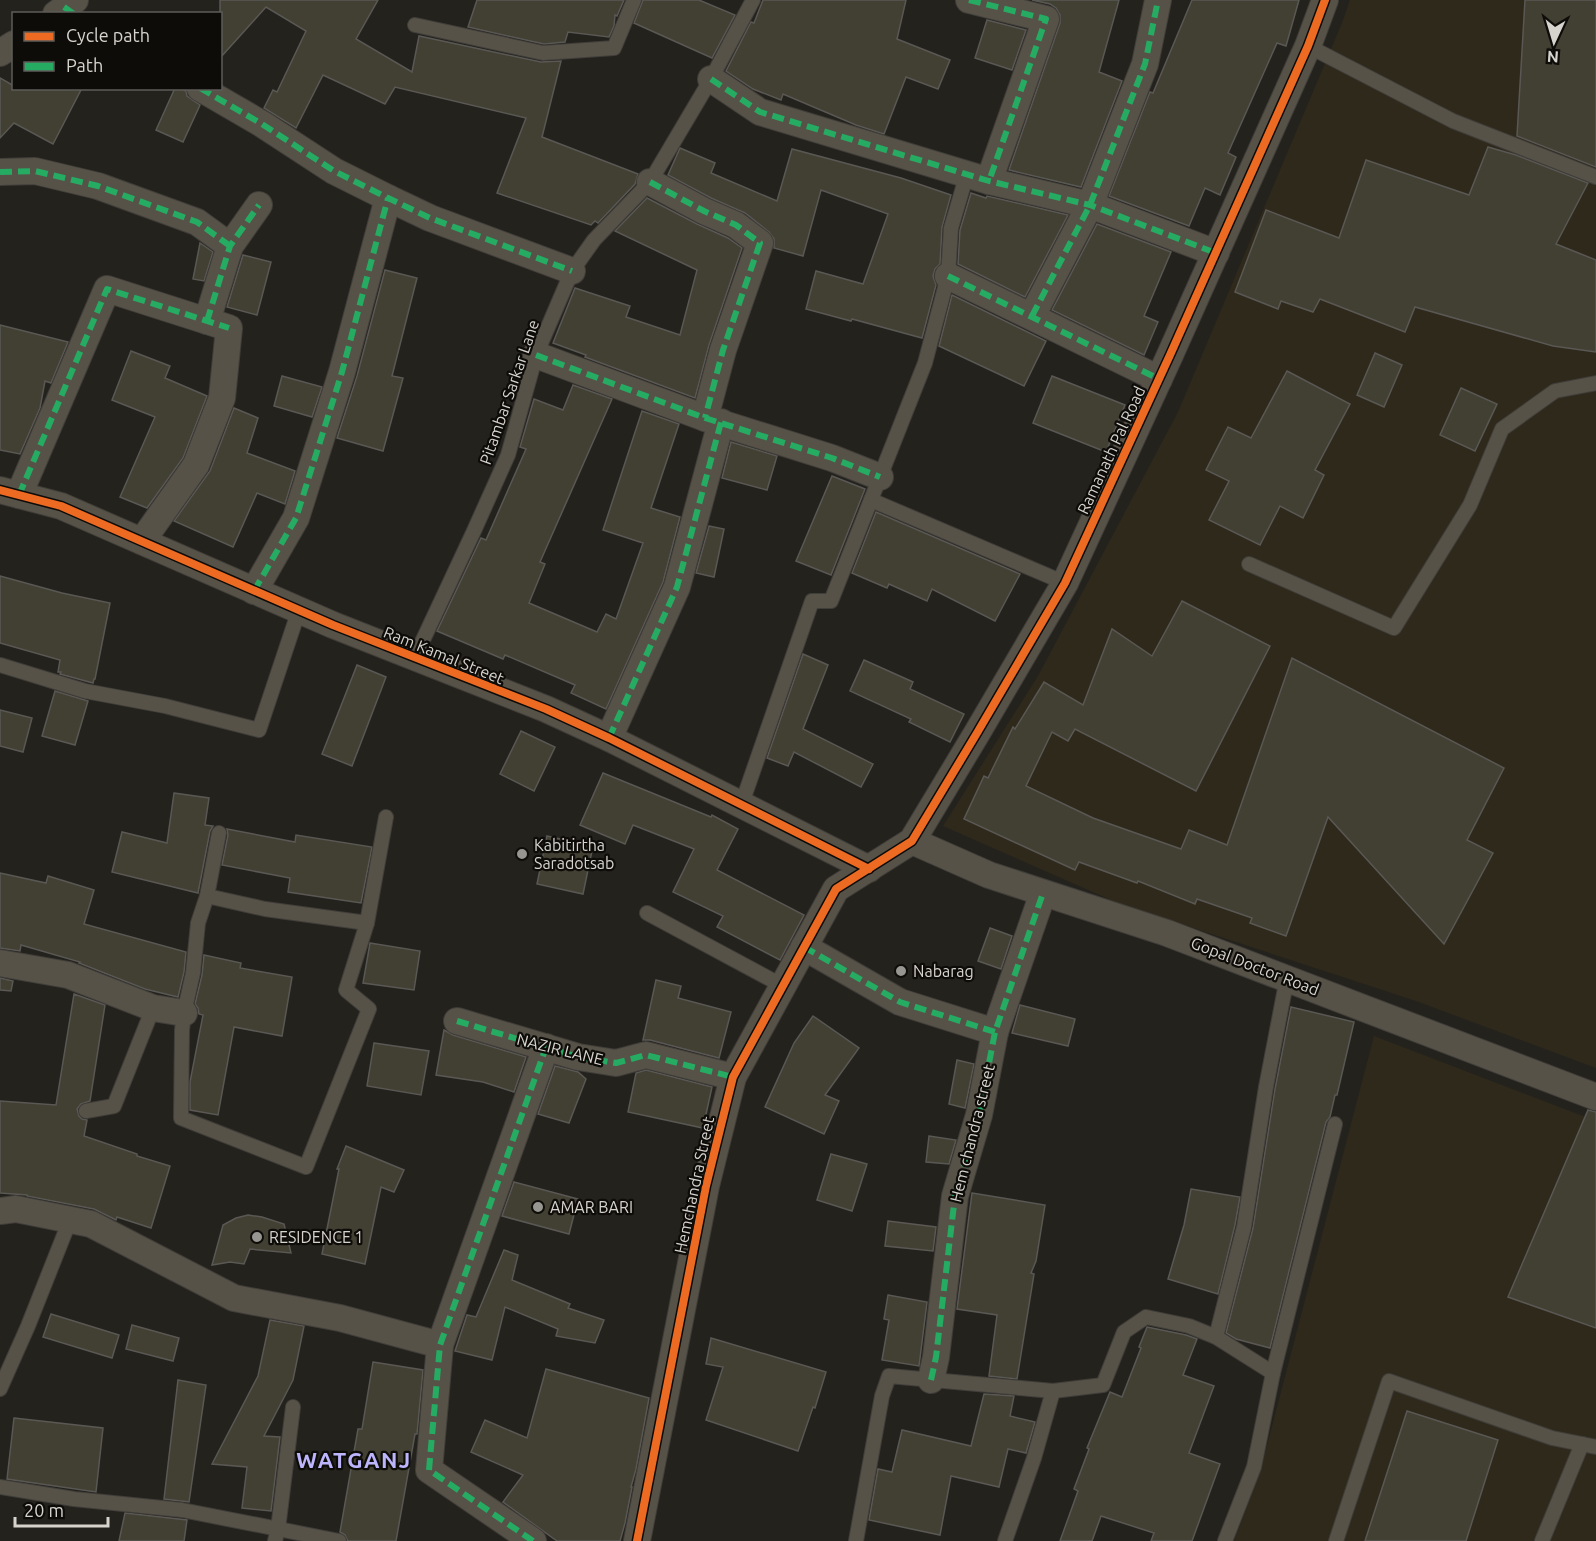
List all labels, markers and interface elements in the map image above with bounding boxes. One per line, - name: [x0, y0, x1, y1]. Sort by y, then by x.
- legend: [12, 12, 222, 90]
- north arrow: [1524, 12, 1584, 72]
- text: Cycle path: [66, 25, 150, 45]
- text: N: [1546, 48, 1560, 66]
- text: Path: [66, 55, 103, 75]
- street label: Pitambar Sarkar Lane: [476, 317, 542, 467]
- street label: Ramanath Pal Road: [1073, 383, 1149, 517]
- street label: Ram Kamal Street: [381, 623, 507, 688]
- place label: Kabitirtha Saradotsab: [534, 836, 614, 872]
- marker: Kabitirtha Saradotsab: [515, 847, 529, 861]
- street label: Gopal Doctor Road: [1188, 933, 1322, 999]
- place label: Nabarag: [913, 962, 974, 980]
- marker: Nabarag: [894, 964, 908, 978]
- street label: NAZIR LANE: [515, 1030, 605, 1068]
- street label: Hem chandra street: [946, 1061, 998, 1204]
- street label: Hemchandra Street: [671, 1114, 717, 1255]
- place label: AMAR BARI: [550, 1198, 633, 1216]
- marker: AMAR BARI: [531, 1200, 545, 1214]
- place label: RESIDENCE 1: [269, 1228, 364, 1246]
- marker: RESIDENCE 1: [250, 1230, 264, 1244]
- district label: WATGANJ: [296, 1447, 412, 1472]
- scale bar: [15, 1490, 108, 1528]
- text: 20 m: [24, 1500, 64, 1520]

